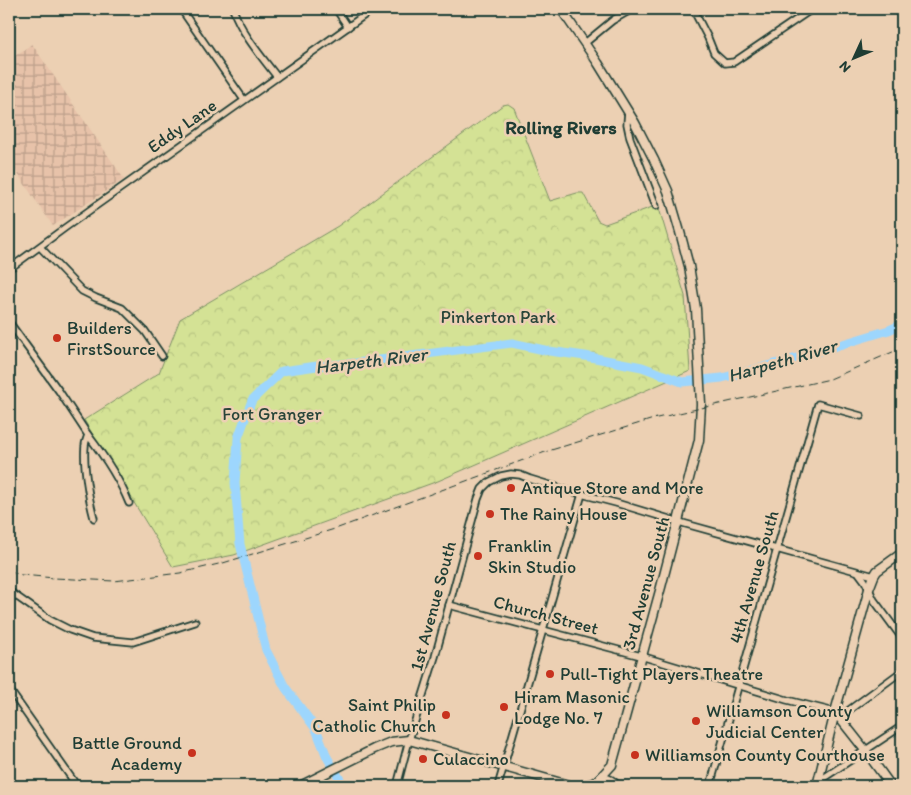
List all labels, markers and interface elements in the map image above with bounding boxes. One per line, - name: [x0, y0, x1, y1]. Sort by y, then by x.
- north arrow: [828, 32, 878, 82]
- text: N: [836, 57, 854, 76]
- street label: Eddy Lane: [143, 94, 221, 158]
- district label: Rolling Rivers: [505, 116, 617, 139]
- park label: Pinkerton Park: [440, 306, 556, 328]
- place label: Builders FirstSource: [67, 317, 156, 360]
- marker: Builders FirstSource: [51, 332, 63, 344]
- water label: Harpeth River: [725, 333, 842, 387]
- water label: Harpeth River: [314, 342, 431, 379]
- park label: Fort Granger: [222, 403, 323, 425]
- place label: Antique Store and More: [521, 477, 704, 499]
- marker: Antique Store and More: [505, 482, 517, 494]
- place label: The Rainy House: [500, 503, 627, 525]
- marker: The Rainy House: [484, 508, 496, 520]
- street label: 4th Avenue South: [725, 508, 783, 646]
- street label: 3rd Avenue South: [618, 514, 674, 652]
- place label: Franklin Skin Studio: [488, 535, 576, 578]
- street label: 1st Avenue South: [405, 539, 461, 673]
- marker: Franklin Skin Studio: [472, 550, 484, 562]
- street label: Church Street: [491, 590, 601, 640]
- place label: Pull-Tight Players Theatre: [560, 663, 763, 685]
- marker: Pull-Tight Players Theatre: [544, 668, 556, 680]
- place label: Hiram Masonic Lodge No. 7: [514, 686, 630, 729]
- place label: Saint Philip Catholic Church: [312, 694, 436, 737]
- place label: Williamson County Judicial Center: [706, 700, 853, 743]
- marker: Hiram Masonic Lodge No. 7: [498, 701, 510, 713]
- marker: Saint Philip Catholic Church: [440, 709, 452, 721]
- marker: Williamson County Judicial Center: [690, 715, 702, 727]
- place label: Battle Ground Academy: [72, 732, 183, 775]
- place label: Williamson County Courthouse: [645, 744, 885, 766]
- marker: Battle Ground Academy: [186, 747, 198, 759]
- place label: Culaccino: [433, 748, 509, 770]
- marker: Williamson County Courthouse: [629, 749, 641, 761]
- marker: Culaccino: [417, 753, 429, 765]

